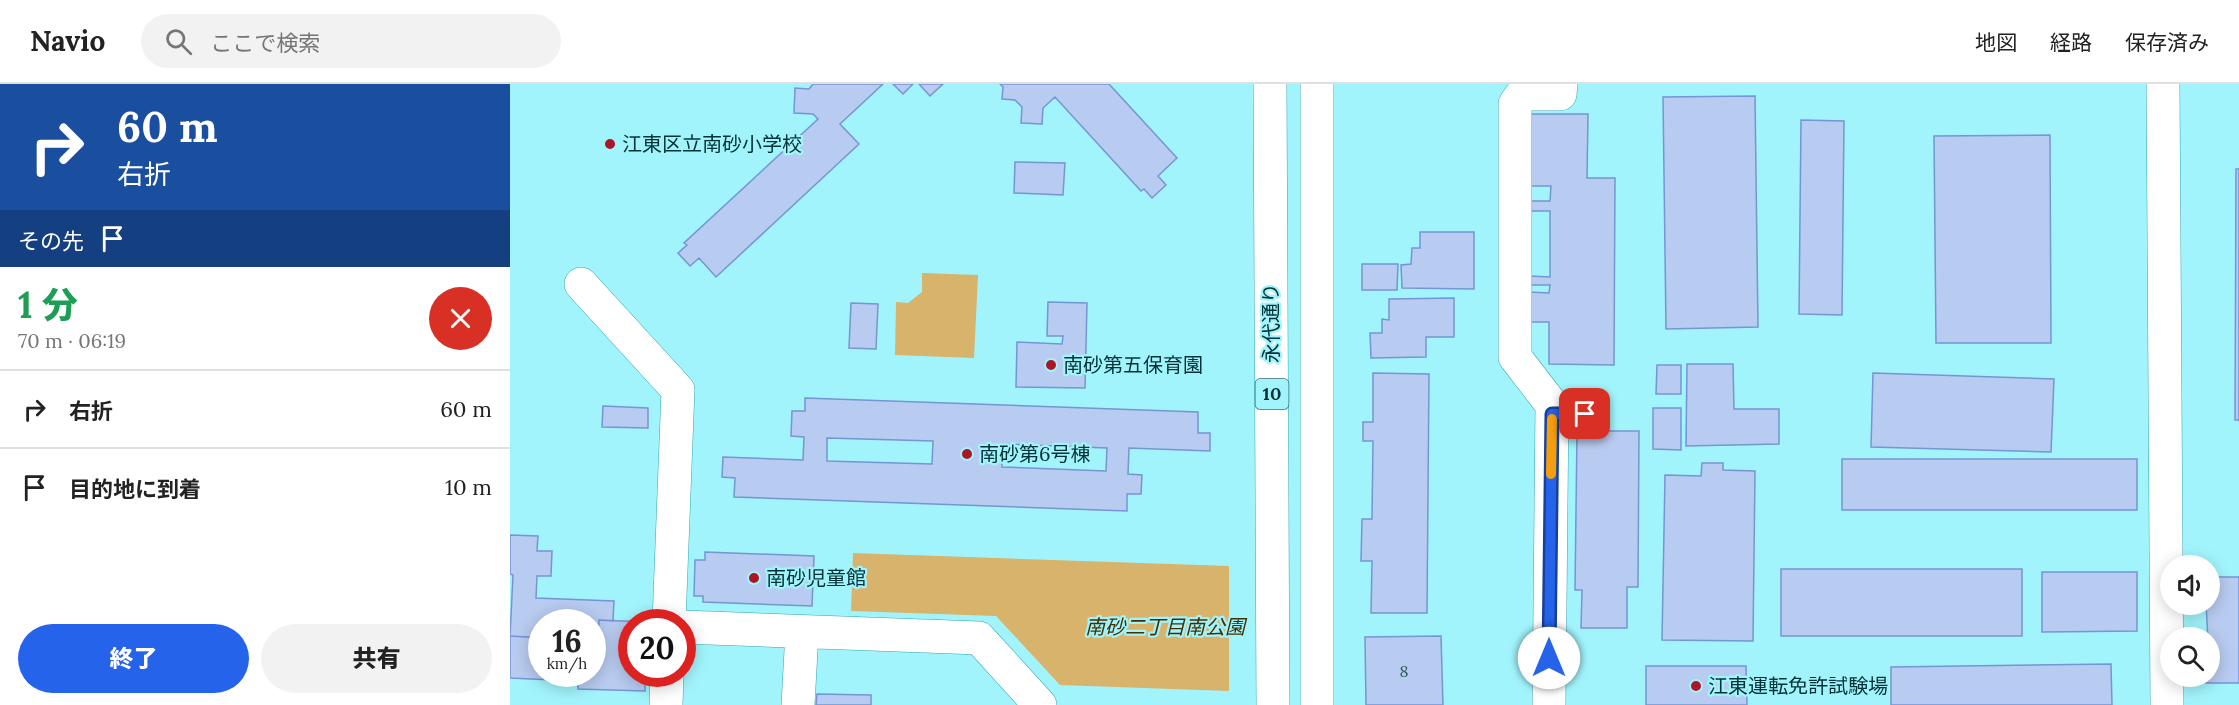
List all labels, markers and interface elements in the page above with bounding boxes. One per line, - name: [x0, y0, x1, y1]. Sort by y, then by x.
- search box: [141, 14, 561, 68]
- text: Navio: [30, 23, 105, 59]
- icon: search: [162, 25, 195, 58]
- text: ここで検索: [210, 29, 320, 57]
- text: 地図: [1975, 29, 2017, 56]
- text: 経路: [2050, 29, 2092, 56]
- text: 保存済み: [2125, 29, 2209, 56]
- text: 60 m: [117, 100, 218, 154]
- icon: right: [18, 108, 96, 186]
- place label: 江東区立南砂小学校: [622, 131, 802, 156]
- marker: 江東区立南砂小学校: [603, 137, 617, 151]
- text: 右折: [117, 157, 171, 191]
- icon: arrive: [96, 222, 129, 255]
- text: その先: [18, 227, 84, 255]
- text: 1 分: [18, 282, 78, 328]
- street label: 永代通り: [1258, 283, 1283, 363]
- button: close: [429, 287, 492, 350]
- text: 70 m · 06:19: [18, 328, 126, 353]
- place label: 南砂第五保育園: [1063, 352, 1203, 377]
- marker: 南砂第五保育園: [1044, 358, 1058, 372]
- road number: 10: [1256, 379, 1288, 409]
- pin: [1559, 388, 1610, 439]
- icon: right: [18, 393, 51, 426]
- text: 60 m: [440, 395, 492, 423]
- text: 右折: [69, 397, 113, 425]
- icon: arrive: [1568, 397, 1601, 430]
- place label: 南砂第6号棟: [979, 441, 1091, 466]
- marker: 南砂第6号棟: [960, 447, 974, 461]
- icon: arrive: [18, 471, 51, 504]
- text: 10 m: [445, 473, 492, 501]
- text: 目的地に到着: [69, 475, 201, 503]
- map controls: [2160, 555, 2220, 687]
- button: sound: [2160, 555, 2220, 615]
- place label: 南砂児童館: [766, 565, 866, 590]
- marker: 南砂児童館: [747, 571, 761, 585]
- speed limit sign: 20: [618, 609, 696, 687]
- park label: 南砂二丁目南公園: [1085, 614, 1248, 639]
- text: 16: [552, 622, 582, 660]
- button: 終了: [18, 624, 249, 693]
- button: 共有: [261, 624, 492, 693]
- position arrow: [1517, 626, 1581, 690]
- button: search: [2160, 627, 2220, 687]
- text: km/h: [547, 654, 587, 673]
- house number: 8: [1400, 661, 1409, 681]
- place label: 江東運転免許試験場: [1708, 673, 1888, 698]
- marker: 江東運転免許試験場: [1689, 679, 1703, 693]

